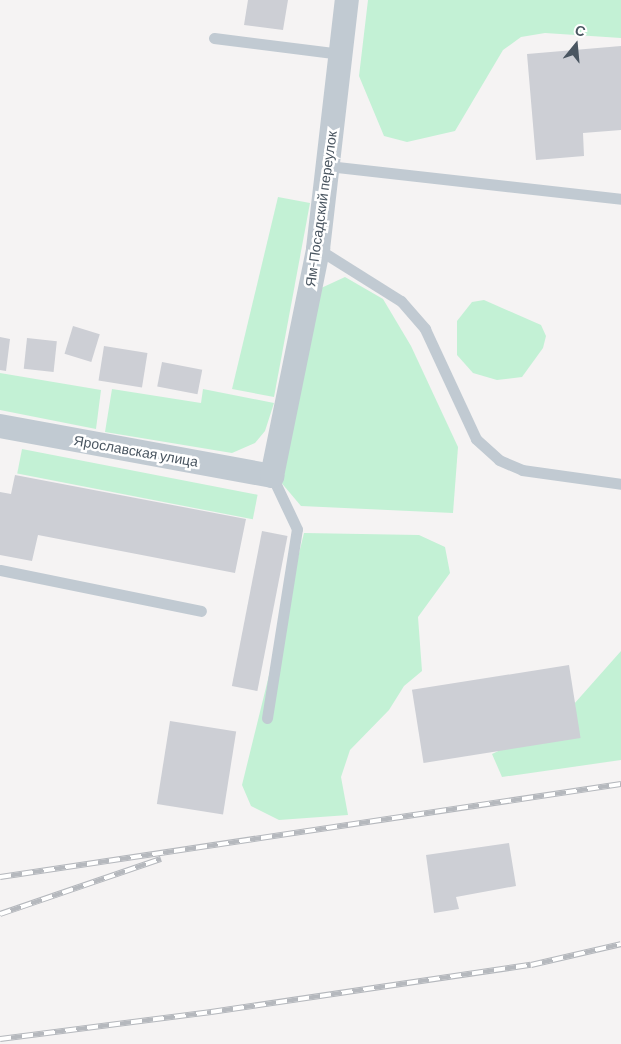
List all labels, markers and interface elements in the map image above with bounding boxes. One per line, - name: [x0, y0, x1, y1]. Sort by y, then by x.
- north arrow: [551, 20, 601, 70]
- text: С: [573, 21, 588, 40]
- street label: Ям-Посадский переулок: [302, 130, 340, 288]
- street label: Ярославская улица: [72, 432, 200, 470]

